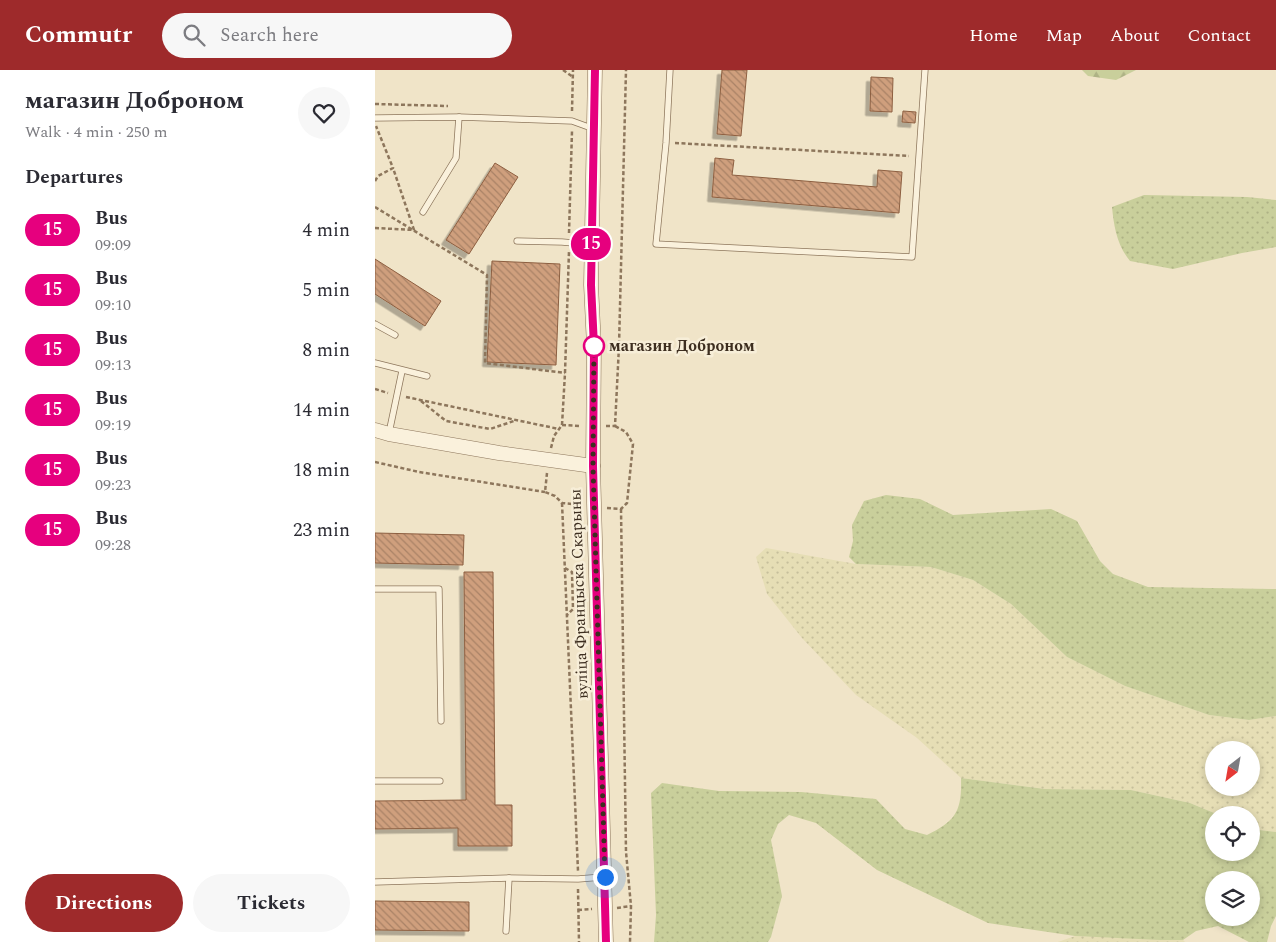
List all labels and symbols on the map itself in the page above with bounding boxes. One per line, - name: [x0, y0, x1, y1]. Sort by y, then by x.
- line badge: 15: [569, 228, 613, 260]
- place label: магазин Доброном: [609, 334, 755, 358]
- marker: магазин Доброном: [583, 335, 605, 357]
- street label: вуліца Францыска Скарыны: [563, 488, 595, 699]
- north arrow: [1205, 741, 1260, 796]
- your location: [593, 865, 618, 890]

